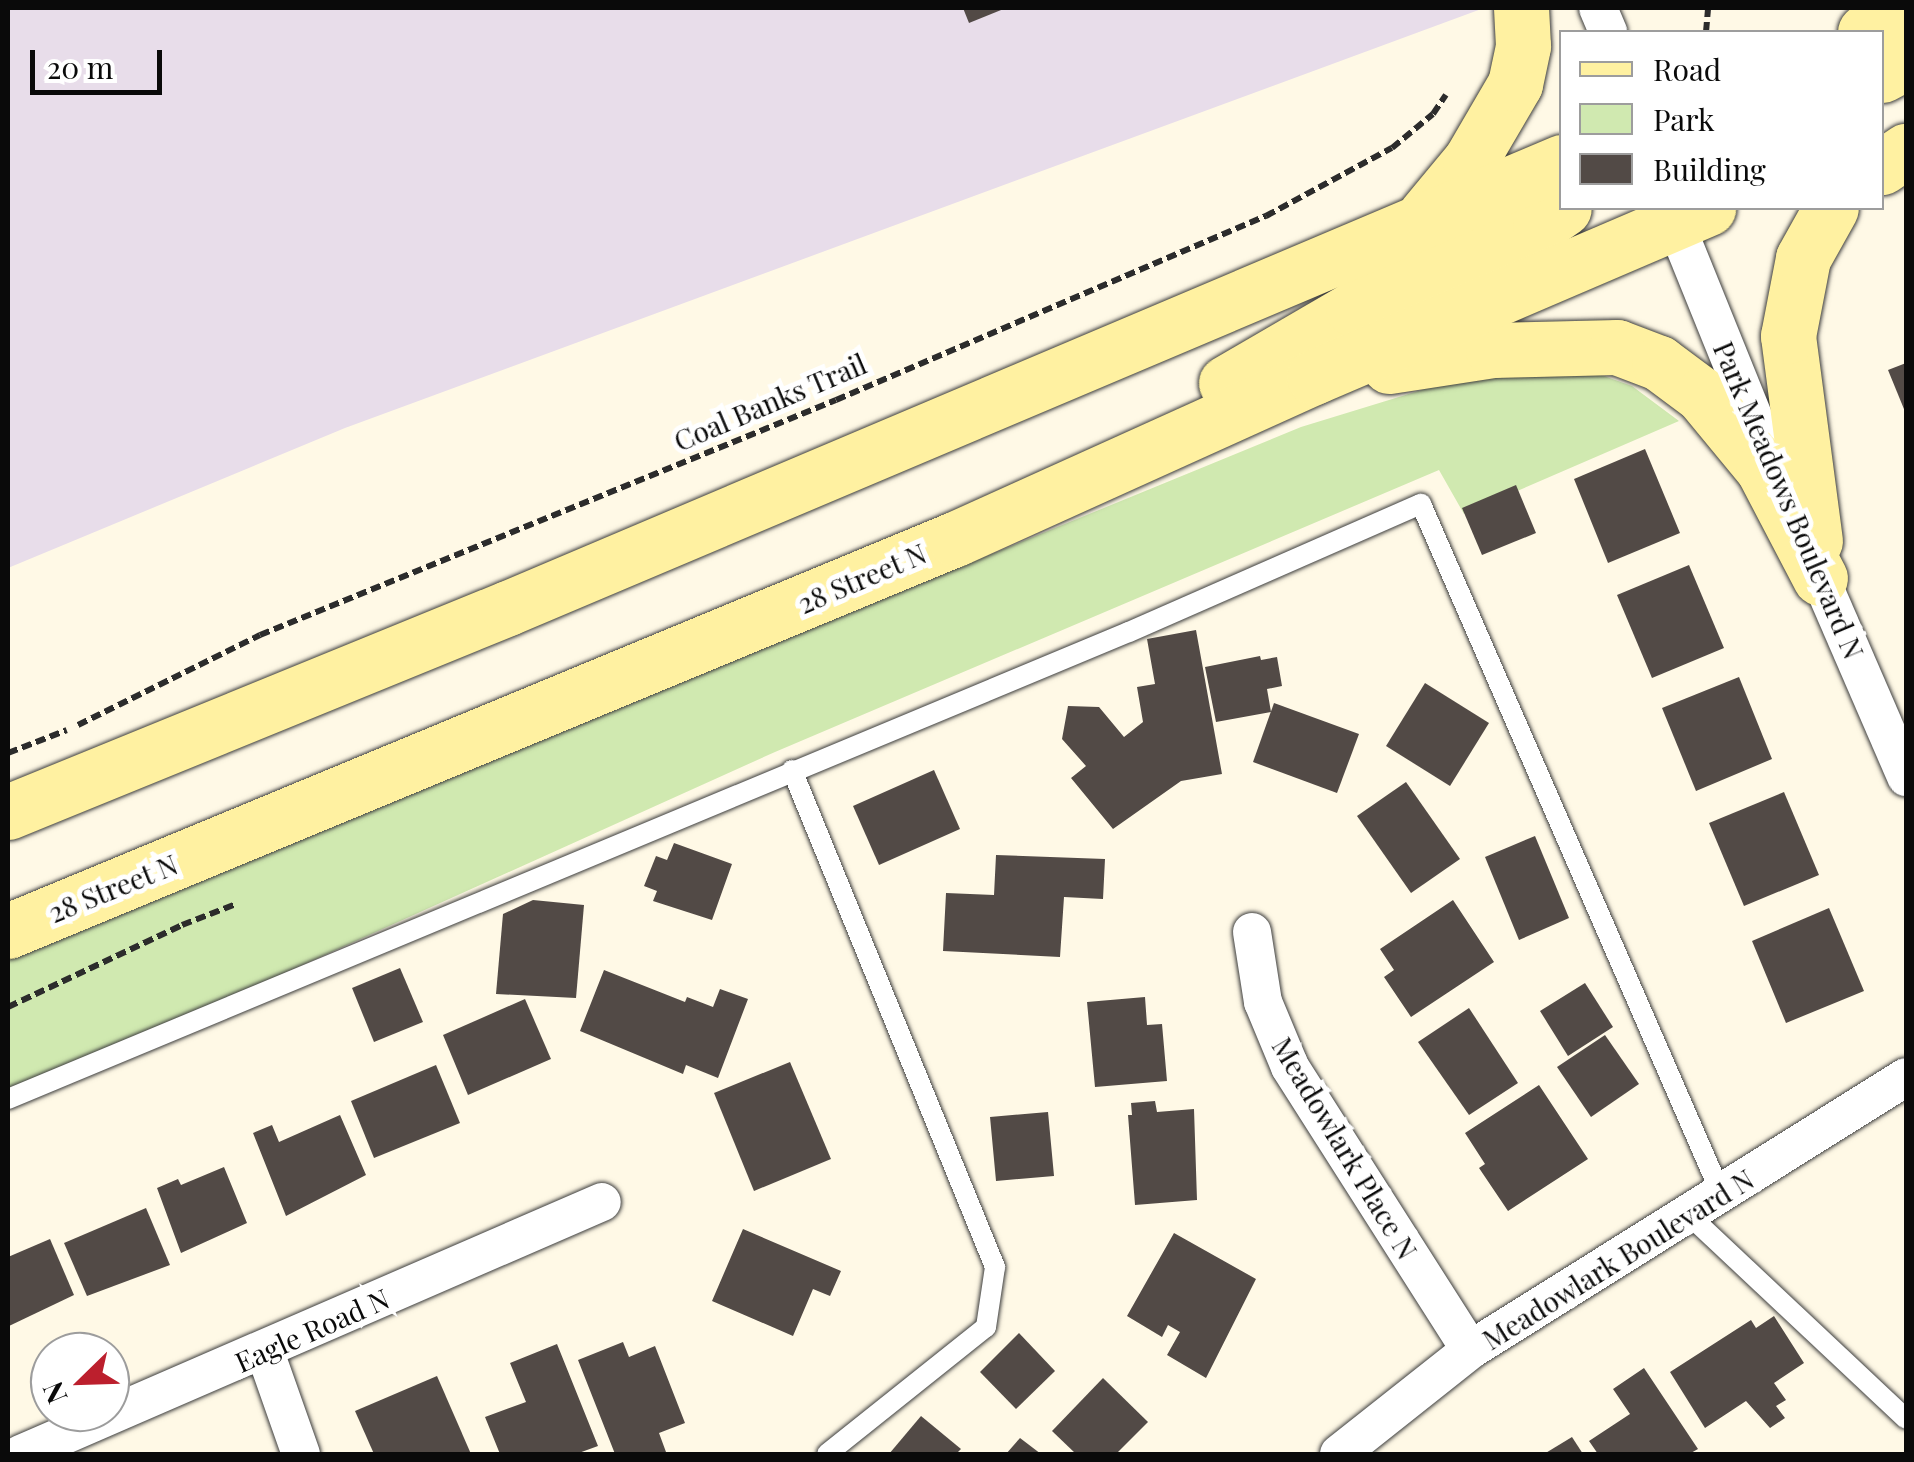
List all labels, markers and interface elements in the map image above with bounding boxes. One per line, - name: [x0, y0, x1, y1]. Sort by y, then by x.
- scale bar: [35, 30, 168, 92]
- legend: [1559, 30, 1884, 210]
- text: 20 m: [47, 47, 113, 87]
- text: Road: [1653, 49, 1721, 89]
- text: Park: [1653, 99, 1715, 139]
- text: Building: [1653, 149, 1766, 189]
- street label: Park Meadows Boulevard N: [1707, 336, 1871, 664]
- street label: Coal Banks Trail: [668, 346, 872, 458]
- street label: 28 Street N: [792, 536, 932, 620]
- street label: 28 Street N: [43, 847, 183, 929]
- street label: Meadowlark Place N: [1265, 1031, 1425, 1265]
- street label: Meadowlark Boulevard N: [1476, 1162, 1760, 1356]
- street label: Eagle Road N: [230, 1281, 394, 1379]
- north arrow: [30, 1332, 130, 1432]
- text: N: [33, 1377, 75, 1410]

